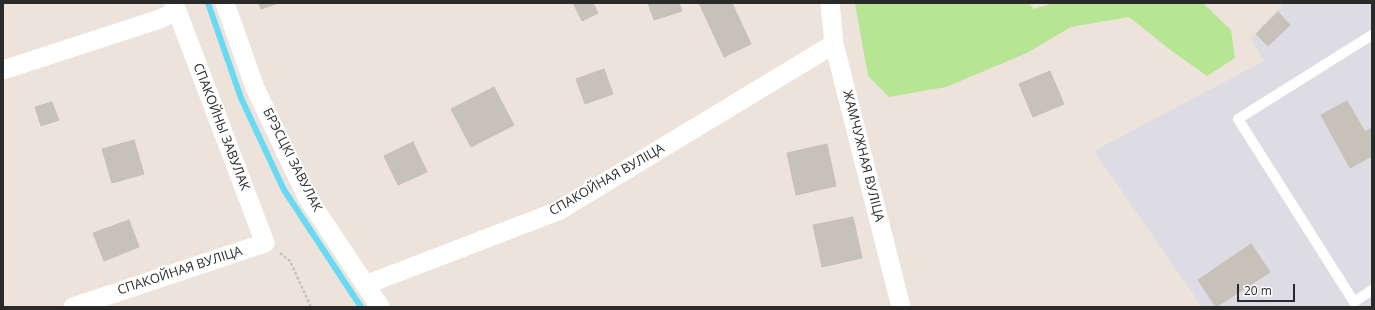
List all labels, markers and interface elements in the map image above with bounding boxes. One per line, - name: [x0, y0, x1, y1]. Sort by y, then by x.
- street label: СПАКОЙНЫ ЗАВУЛАК: [189, 61, 253, 193]
- street label: ЖАМЧУЖНАЯ ВУЛІЦА: [839, 89, 887, 223]
- street label: БРЭСЦКІ ЗАВУЛАК: [259, 106, 325, 214]
- street label: СПАКОЙНАЯ ВУЛІЦА: [547, 141, 667, 219]
- street label: СПАКОЙНАЯ ВУЛІЦА: [116, 243, 244, 299]
- scale bar: [1239, 276, 1297, 302]
- text: 20 m: [1244, 282, 1272, 299]

